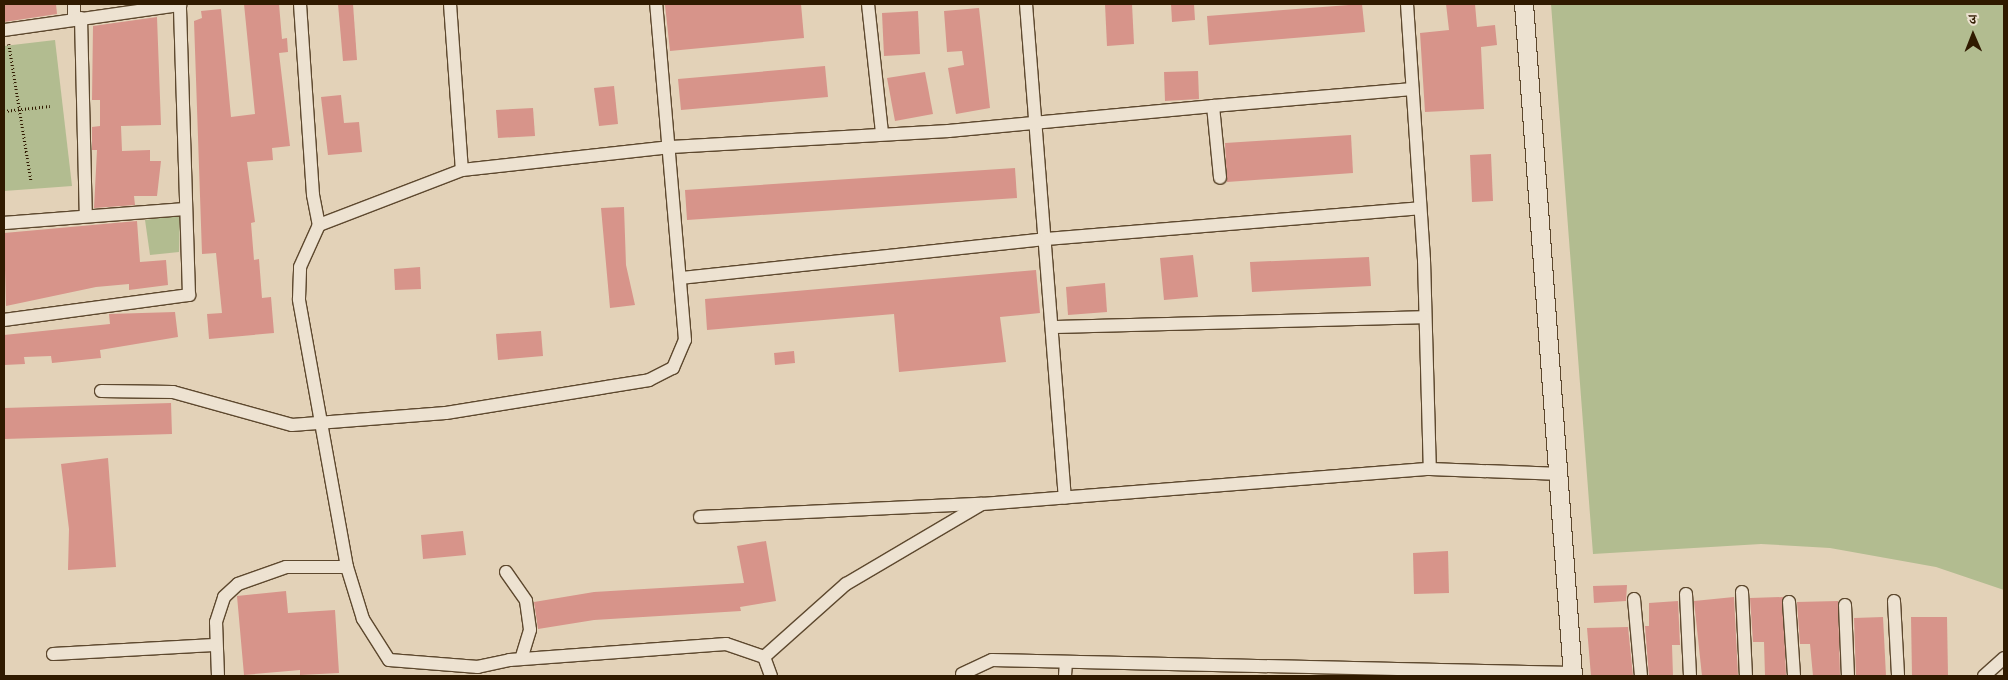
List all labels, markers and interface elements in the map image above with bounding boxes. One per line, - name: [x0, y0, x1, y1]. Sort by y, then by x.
- north arrow: [1948, 10, 1998, 60]
- text: उ: [1969, 10, 1976, 29]

